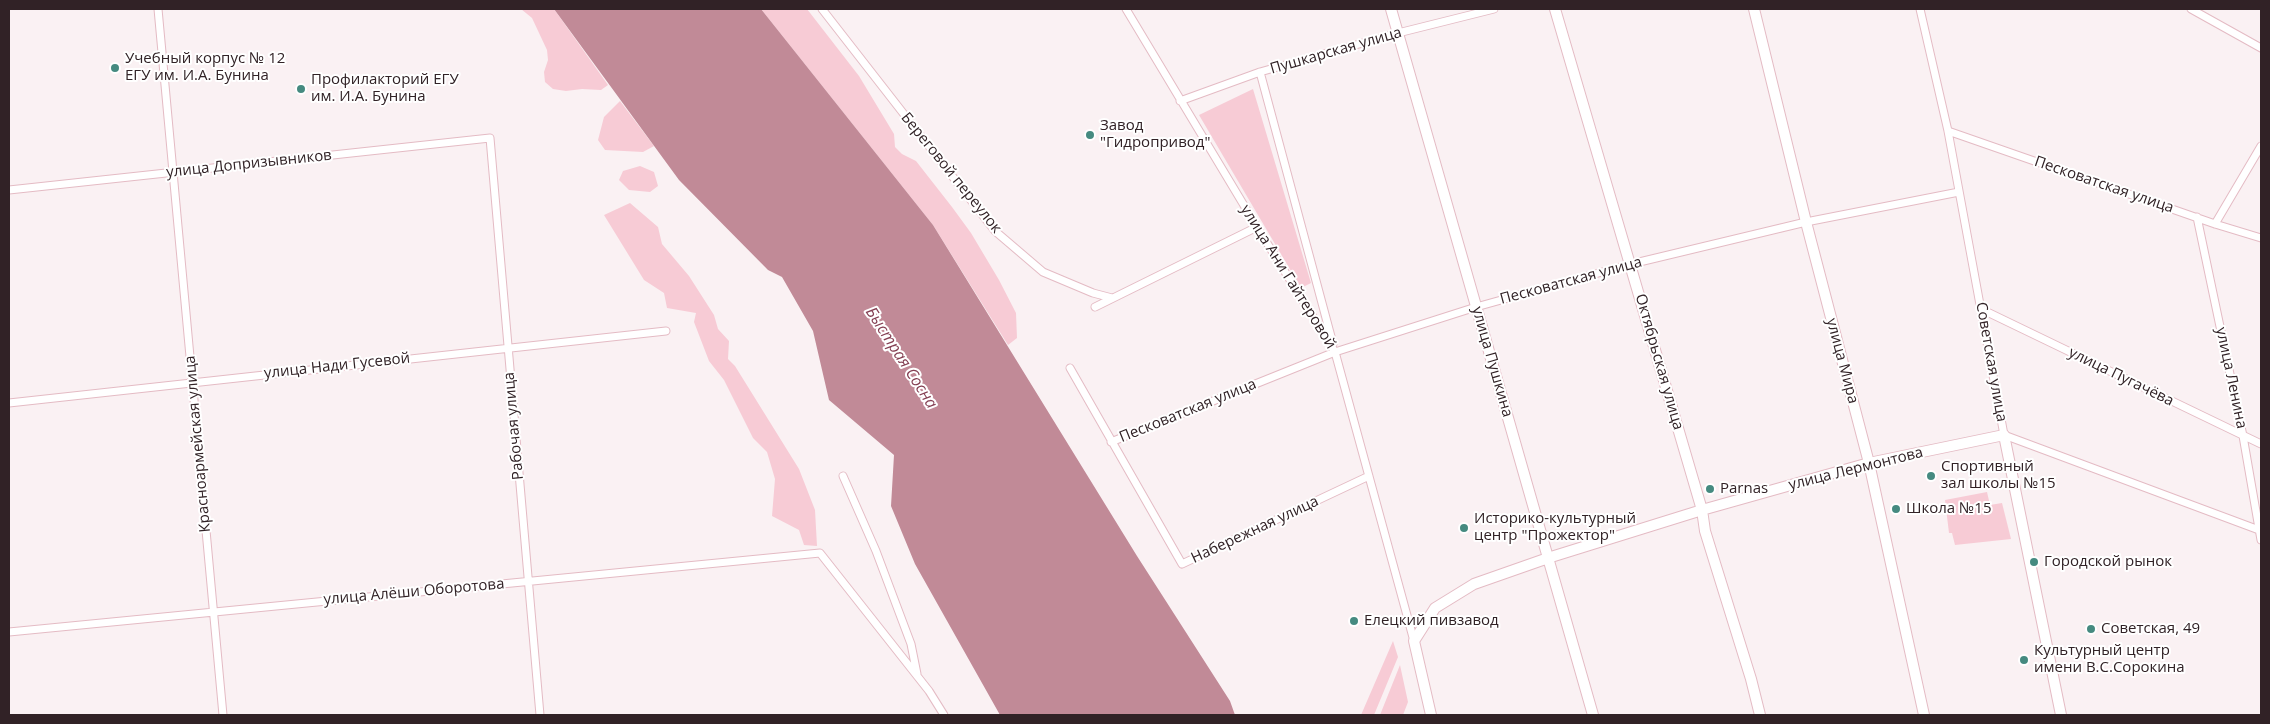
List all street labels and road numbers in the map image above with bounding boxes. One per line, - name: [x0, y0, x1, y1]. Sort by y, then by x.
- street label: Пушкарская улица: [1268, 24, 1404, 78]
- street label: Береговой переулок: [897, 109, 1005, 237]
- street label: улица Допризывников: [165, 146, 333, 182]
- street label: Песковатская улица: [2032, 153, 2176, 217]
- street label: улица Ани Гайтеровой: [1236, 202, 1340, 352]
- street label: Песковатская улица: [1498, 253, 1644, 309]
- street label: Октябрьская улица: [1631, 292, 1687, 432]
- street label: Советская улица: [1972, 301, 2010, 423]
- street label: улица Пушкина: [1468, 305, 1516, 419]
- street label: улица Мира: [1822, 316, 1862, 406]
- street label: улица Ленина: [2211, 326, 2251, 430]
- street label: улица Пугачёва: [2065, 344, 2177, 410]
- street label: улица Нади Гусевой: [263, 349, 411, 383]
- street label: Красноармейская улица: [181, 355, 215, 533]
- street label: Рабочая улица: [500, 371, 528, 481]
- street label: Песковатская улица: [1117, 375, 1259, 447]
- street label: улица Лермонтова: [1787, 444, 1925, 494]
- street label: Набережная улица: [1188, 493, 1322, 567]
- street label: улица Алёши Оборотова: [323, 575, 505, 609]

